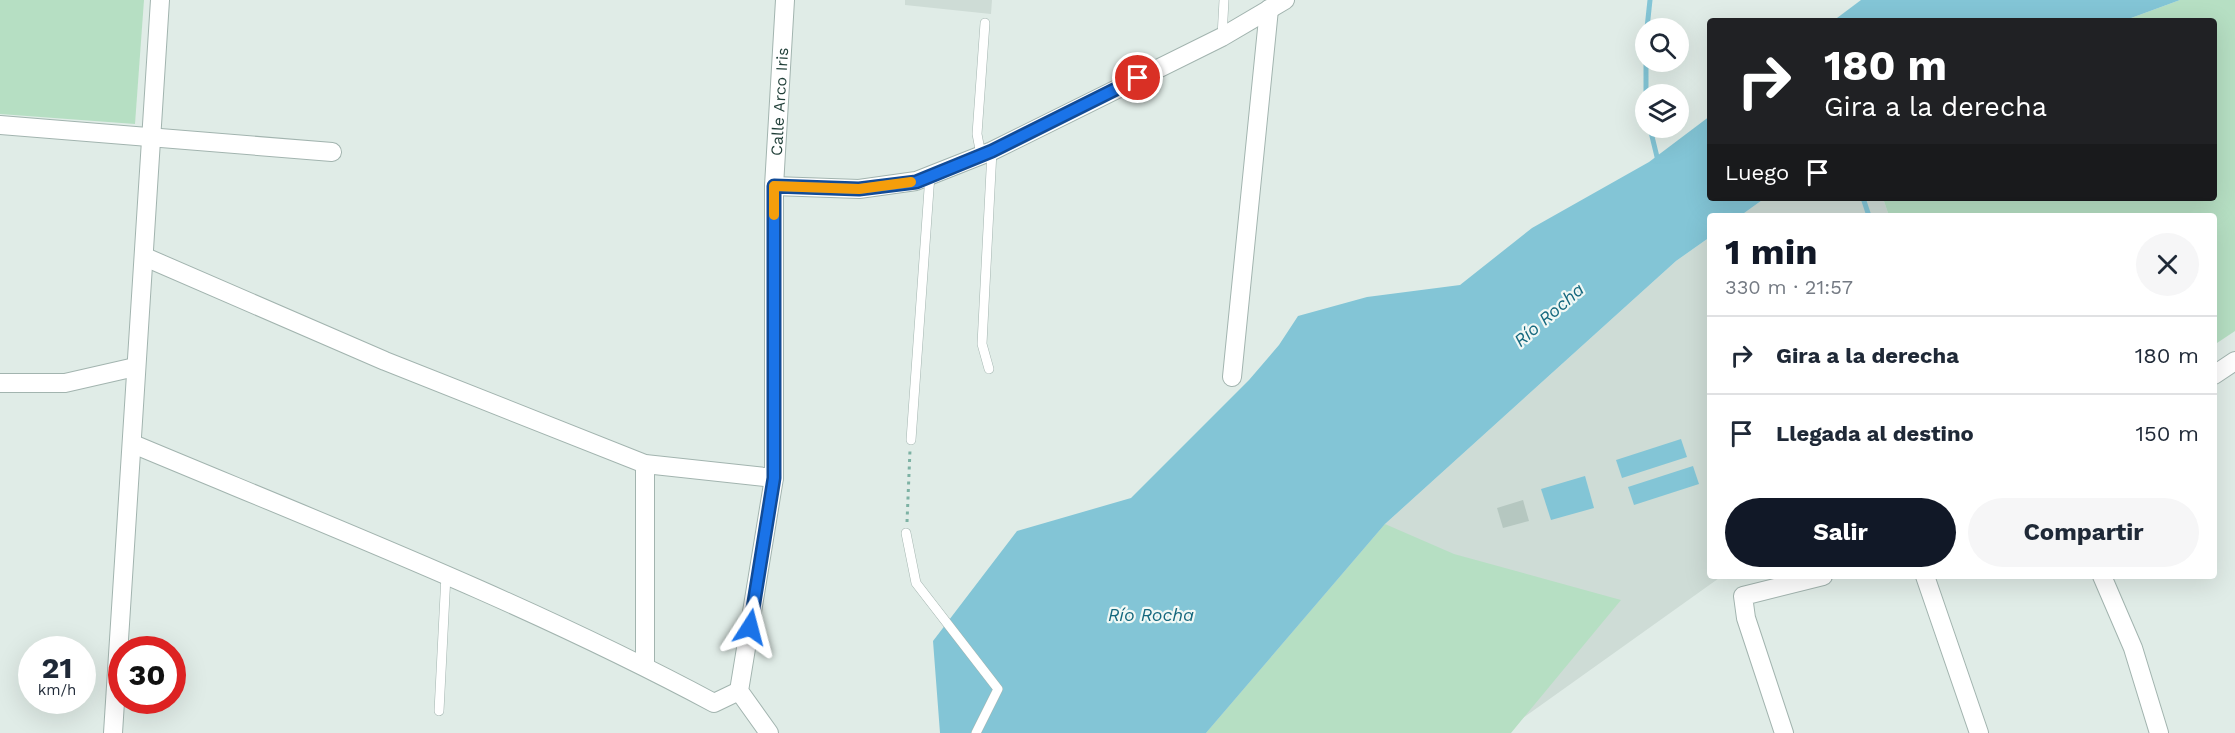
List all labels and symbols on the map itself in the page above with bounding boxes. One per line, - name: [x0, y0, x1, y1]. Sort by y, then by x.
- street label: Calle Arco Iris: [767, 47, 792, 156]
- pin: [1112, 52, 1163, 103]
- water label: Río Rocha: [1509, 278, 1588, 351]
- position arrow: [718, 595, 782, 659]
- water label: Río Rocha: [1108, 604, 1194, 625]
- speed limit sign: 30: [108, 636, 186, 714]

